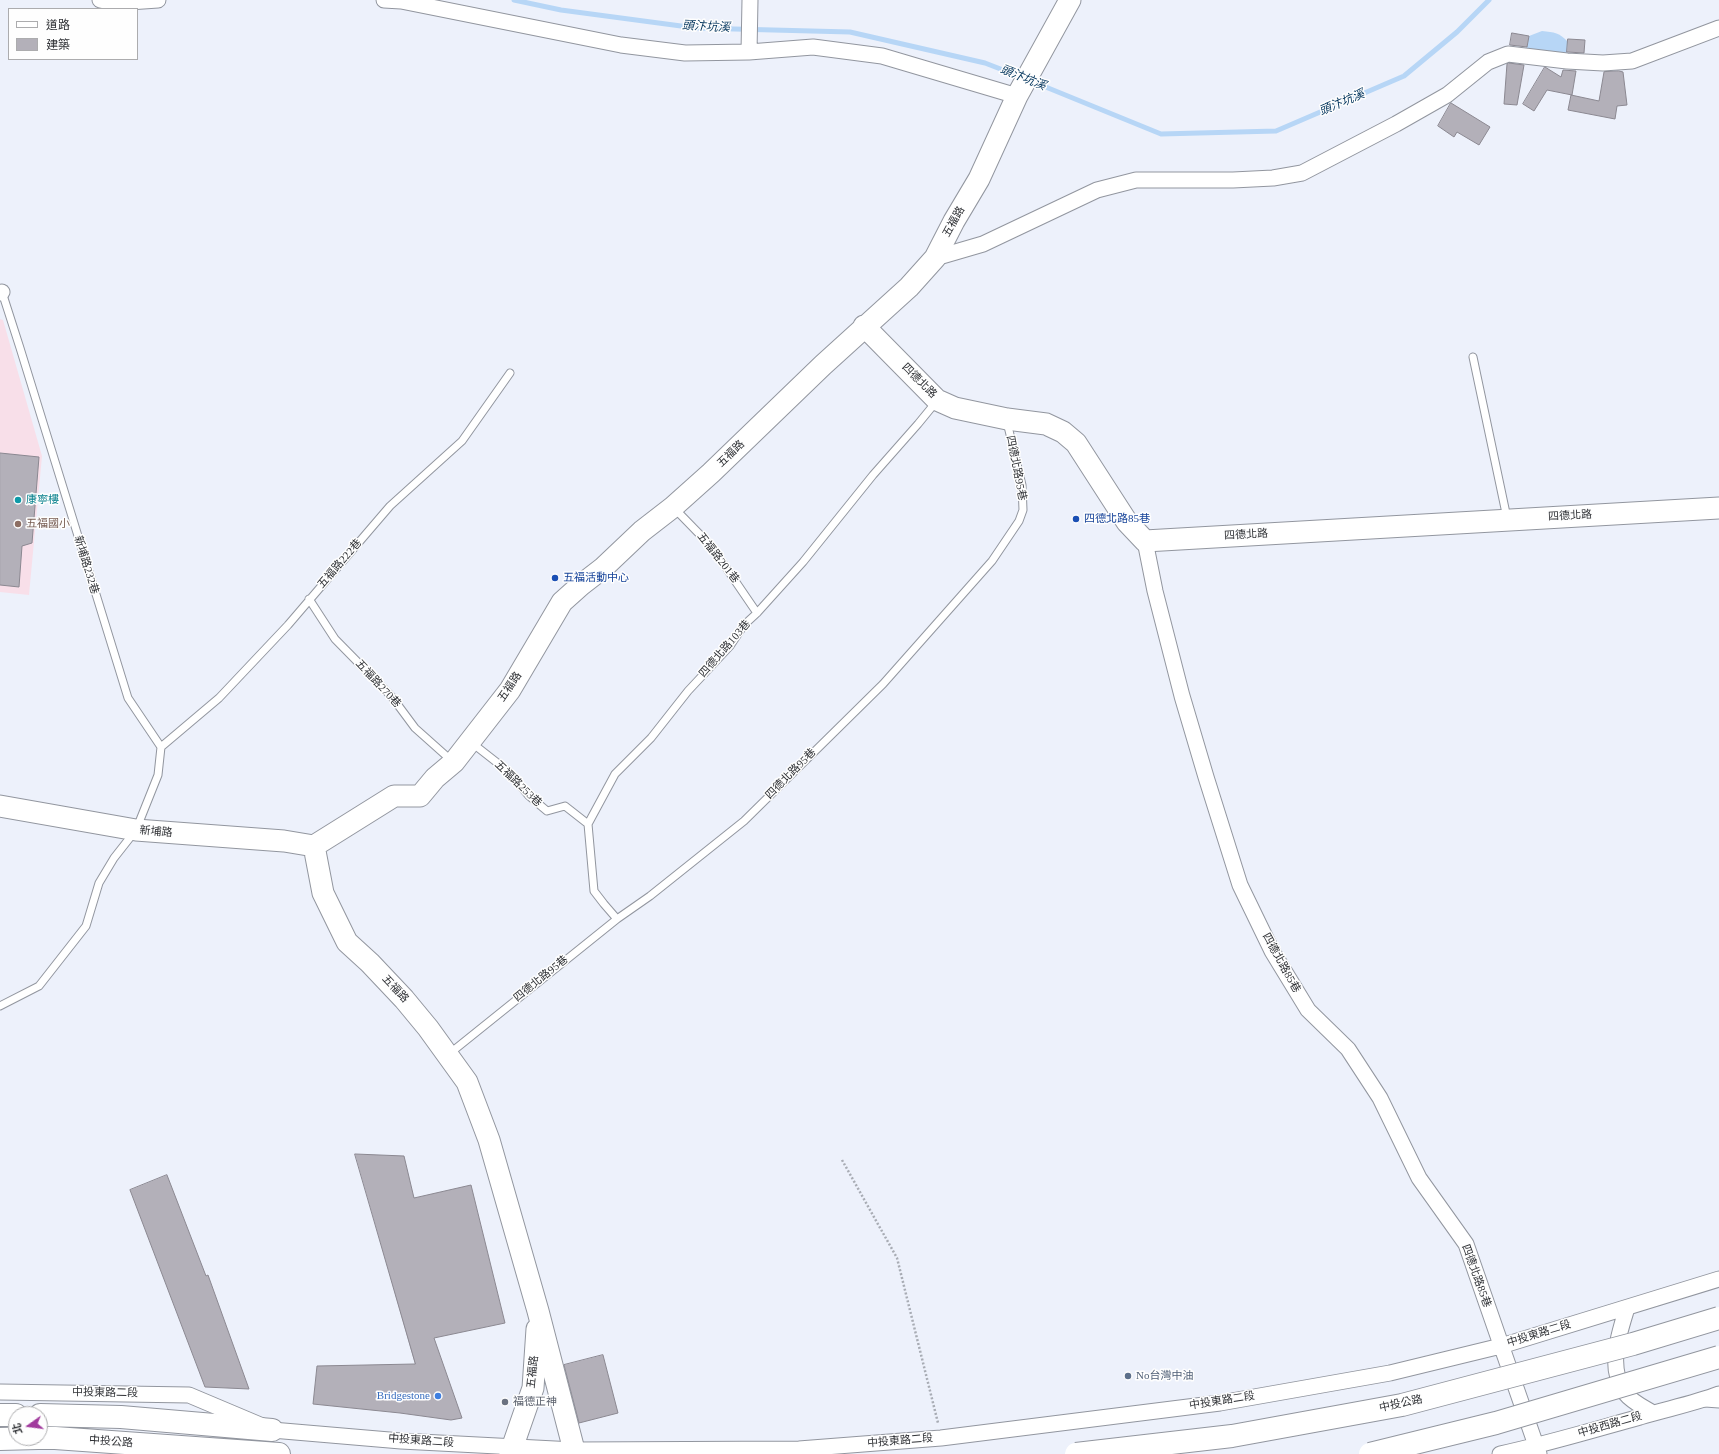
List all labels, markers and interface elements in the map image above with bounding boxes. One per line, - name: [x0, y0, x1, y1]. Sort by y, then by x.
- legend: [8, 8, 138, 60]
- text: 道路: [46, 18, 70, 32]
- water label: 頭汴坑溪: [682, 19, 730, 35]
- text: 建築: [46, 38, 70, 52]
- water label: 頭汴坑溪: [998, 62, 1048, 94]
- water label: 頭汴坑溪: [1317, 87, 1367, 119]
- street label: 五福路: [940, 204, 968, 240]
- street label: 四德北路: [899, 361, 939, 401]
- street label: 四德北路95巷: [1003, 434, 1029, 502]
- street label: 五福路: [715, 438, 747, 470]
- place label: 康寧樓: [26, 493, 59, 507]
- marker: 康寧樓: [13, 495, 23, 505]
- street label: 四德北路: [1548, 508, 1592, 524]
- place label: 四德北路85巷: [1084, 512, 1150, 526]
- marker: 四德北路85巷: [1071, 514, 1081, 524]
- place label: 五福國小: [26, 517, 70, 531]
- marker: 五福國小: [13, 519, 23, 529]
- street label: 四德北路: [1224, 527, 1268, 543]
- street label: 五福路201巷: [694, 530, 742, 586]
- street label: 新埔路232巷: [71, 534, 101, 596]
- street label: 五福路222巷: [315, 537, 365, 591]
- place label: 五福活動中心: [563, 571, 629, 585]
- marker: 五福活動中心: [550, 573, 560, 583]
- street label: 四德北路103巷: [697, 618, 753, 680]
- street label: 五福路270巷: [353, 657, 403, 711]
- street label: 五福路: [495, 670, 525, 704]
- street label: 四德北路95巷: [763, 746, 819, 802]
- street label: 五福路253巷: [492, 758, 544, 810]
- street label: 新埔路: [139, 824, 173, 840]
- street label: 四德北路85巷: [1259, 931, 1303, 995]
- street label: 四德北路95巷: [511, 953, 571, 1005]
- street label: 五福路: [379, 972, 411, 1006]
- street label: 四德北路85巷: [1459, 1243, 1493, 1309]
- street label: 中投東路二段: [1506, 1318, 1572, 1350]
- street label: 五福路: [525, 1355, 541, 1389]
- place label: No台灣中油: [1136, 1369, 1193, 1383]
- marker: No台灣中油: [1123, 1371, 1133, 1381]
- street label: 中投東路二段: [72, 1386, 138, 1400]
- place label: Bridgestone: [377, 1389, 430, 1403]
- street label: 中投東路二段: [1188, 1389, 1256, 1413]
- marker: Bridgestone: [433, 1391, 443, 1401]
- street label: 中投公路: [1378, 1393, 1424, 1415]
- place label: 福德正神: [513, 1395, 557, 1409]
- marker: 福德正神: [500, 1397, 510, 1407]
- north arrow: [8, 1406, 48, 1446]
- street label: 中投西路二段: [1576, 1410, 1644, 1440]
- text: 北: [10, 1422, 24, 1435]
- street label: 中投東路二段: [388, 1432, 454, 1450]
- street label: 中投東路二段: [867, 1432, 933, 1450]
- street label: 中投公路: [89, 1434, 133, 1450]

